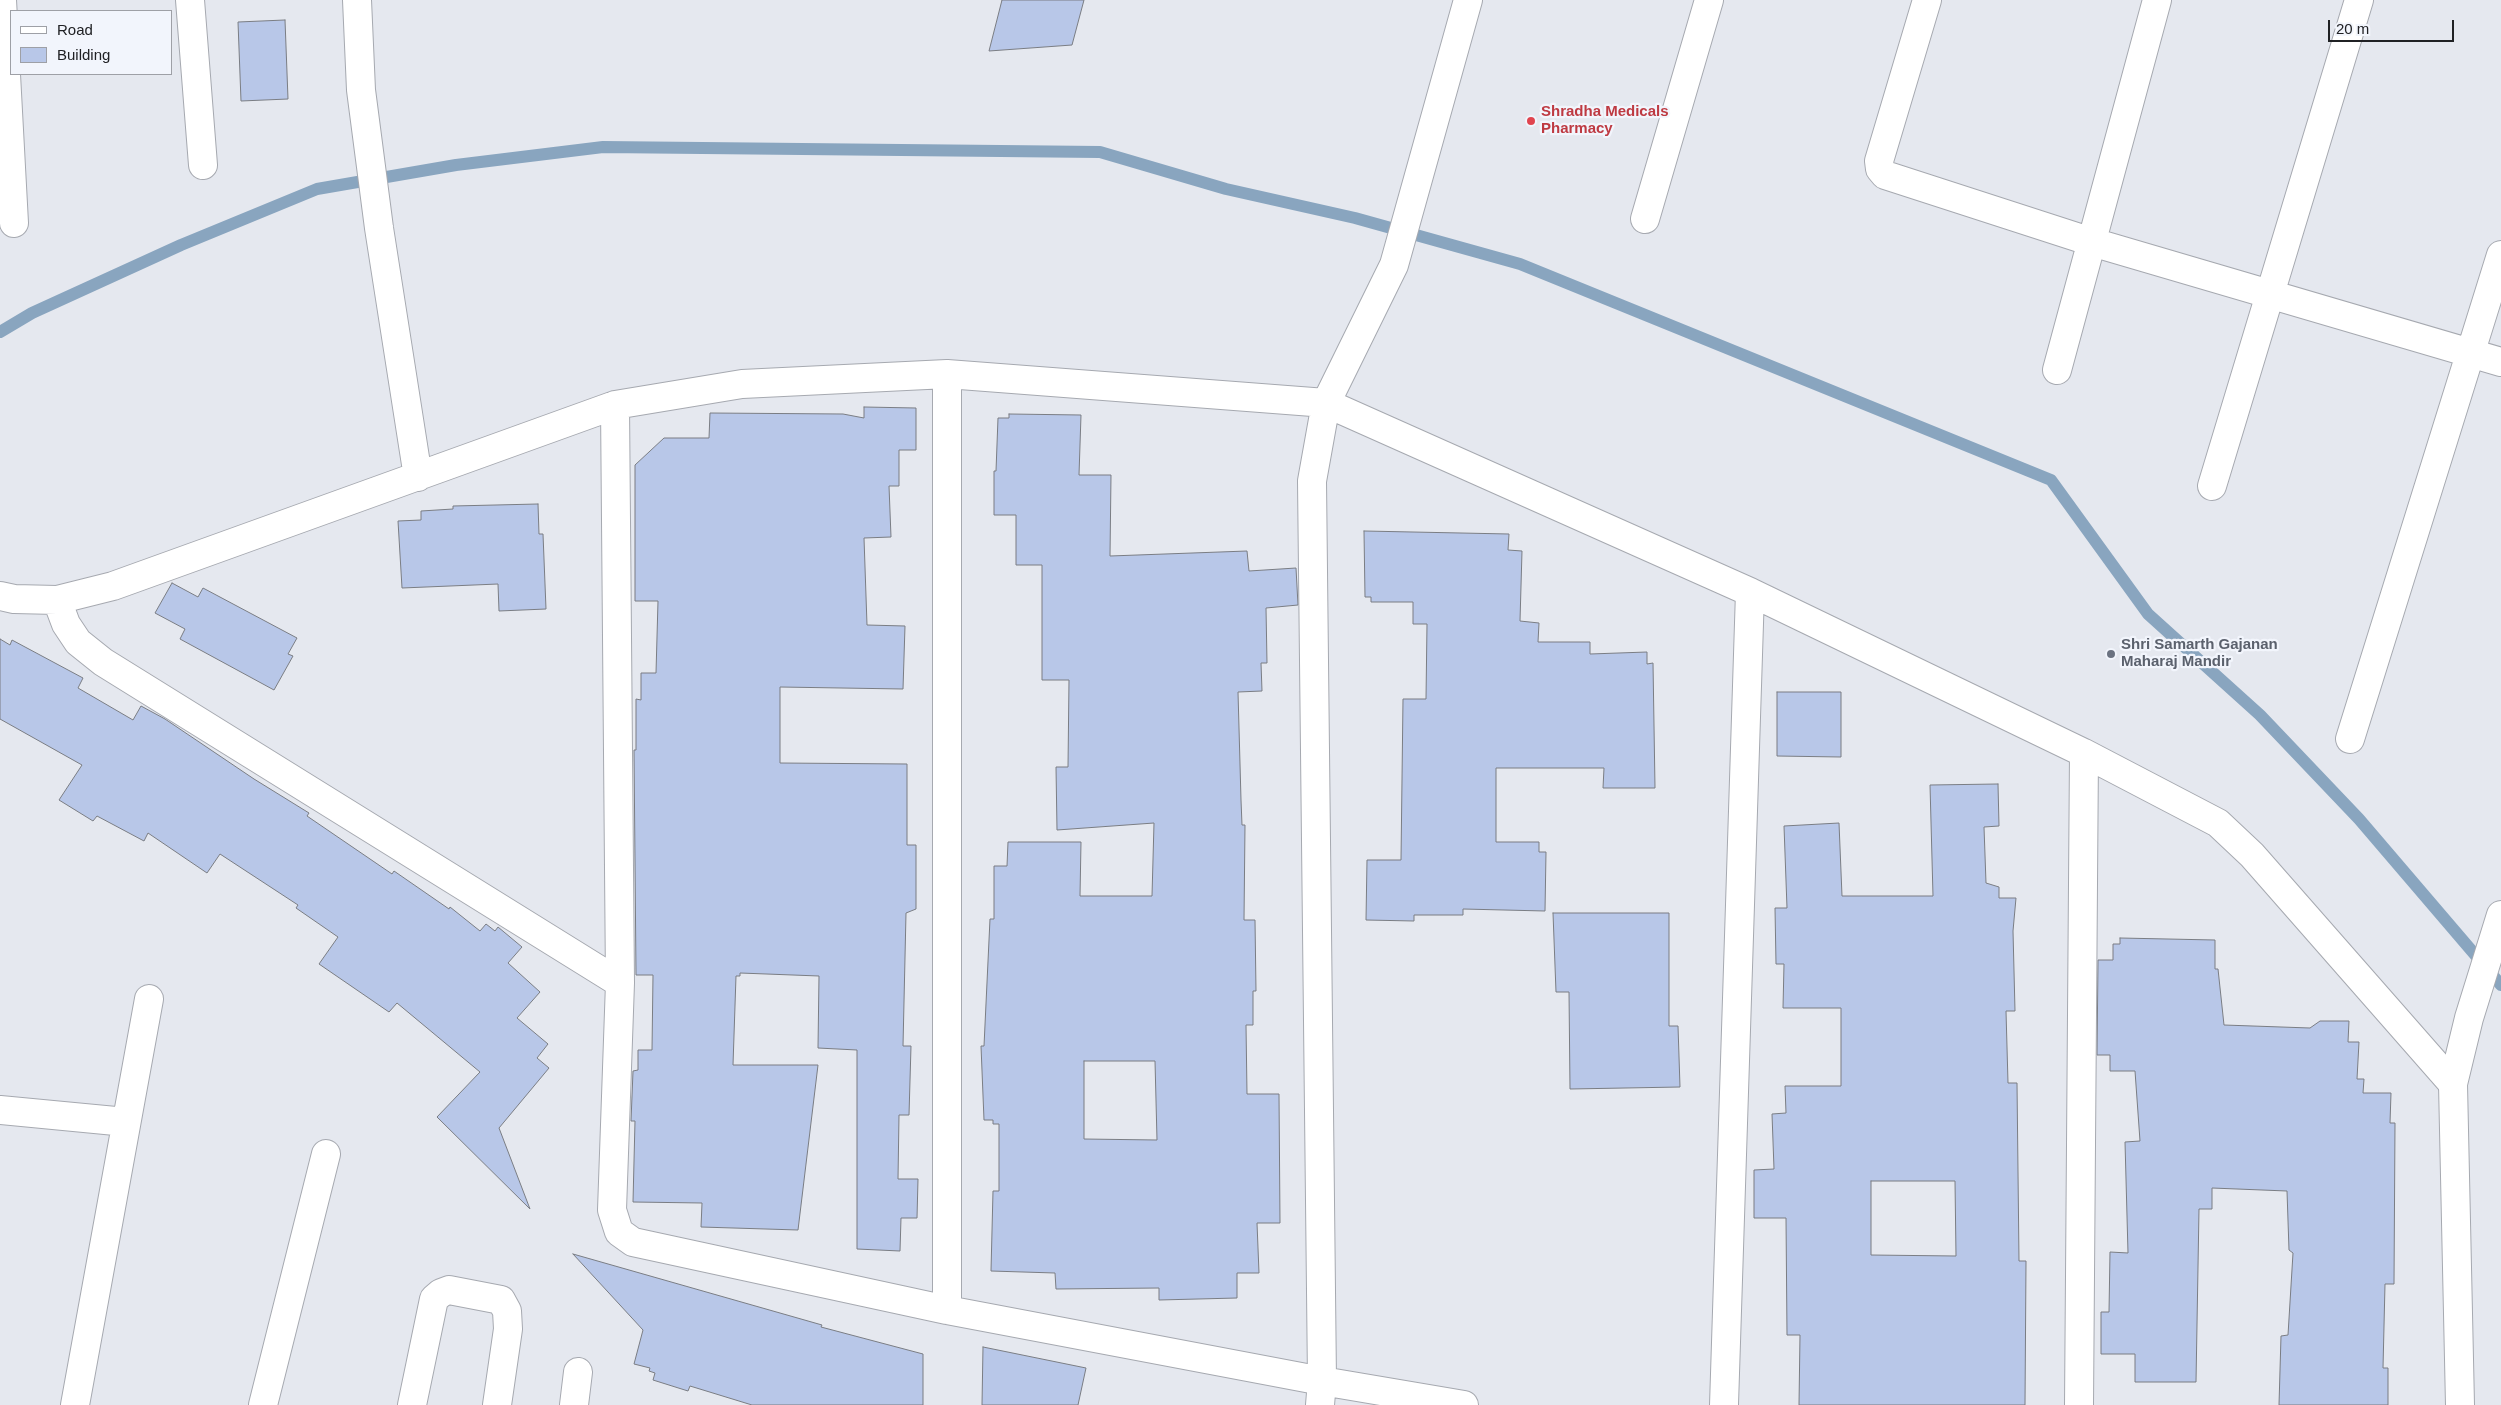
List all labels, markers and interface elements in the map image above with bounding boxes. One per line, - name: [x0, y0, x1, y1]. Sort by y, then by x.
- legend: [10, 10, 172, 75]
- scale bar: [2331, 10, 2457, 42]
- text: 20 m: [2336, 20, 2369, 37]
- text: Road: [57, 21, 93, 38]
- text: Building: [57, 46, 110, 63]
- place label: Shradha Medicals Pharmacy: [1541, 103, 1669, 138]
- marker: Shradha Medicals Pharmacy: [1525, 115, 1537, 127]
- place label: Shri Samarth Gajanan Maharaj Mandir: [2121, 636, 2278, 671]
- marker: Shri Samarth Gajanan Maharaj Mandir: [2105, 648, 2117, 660]

